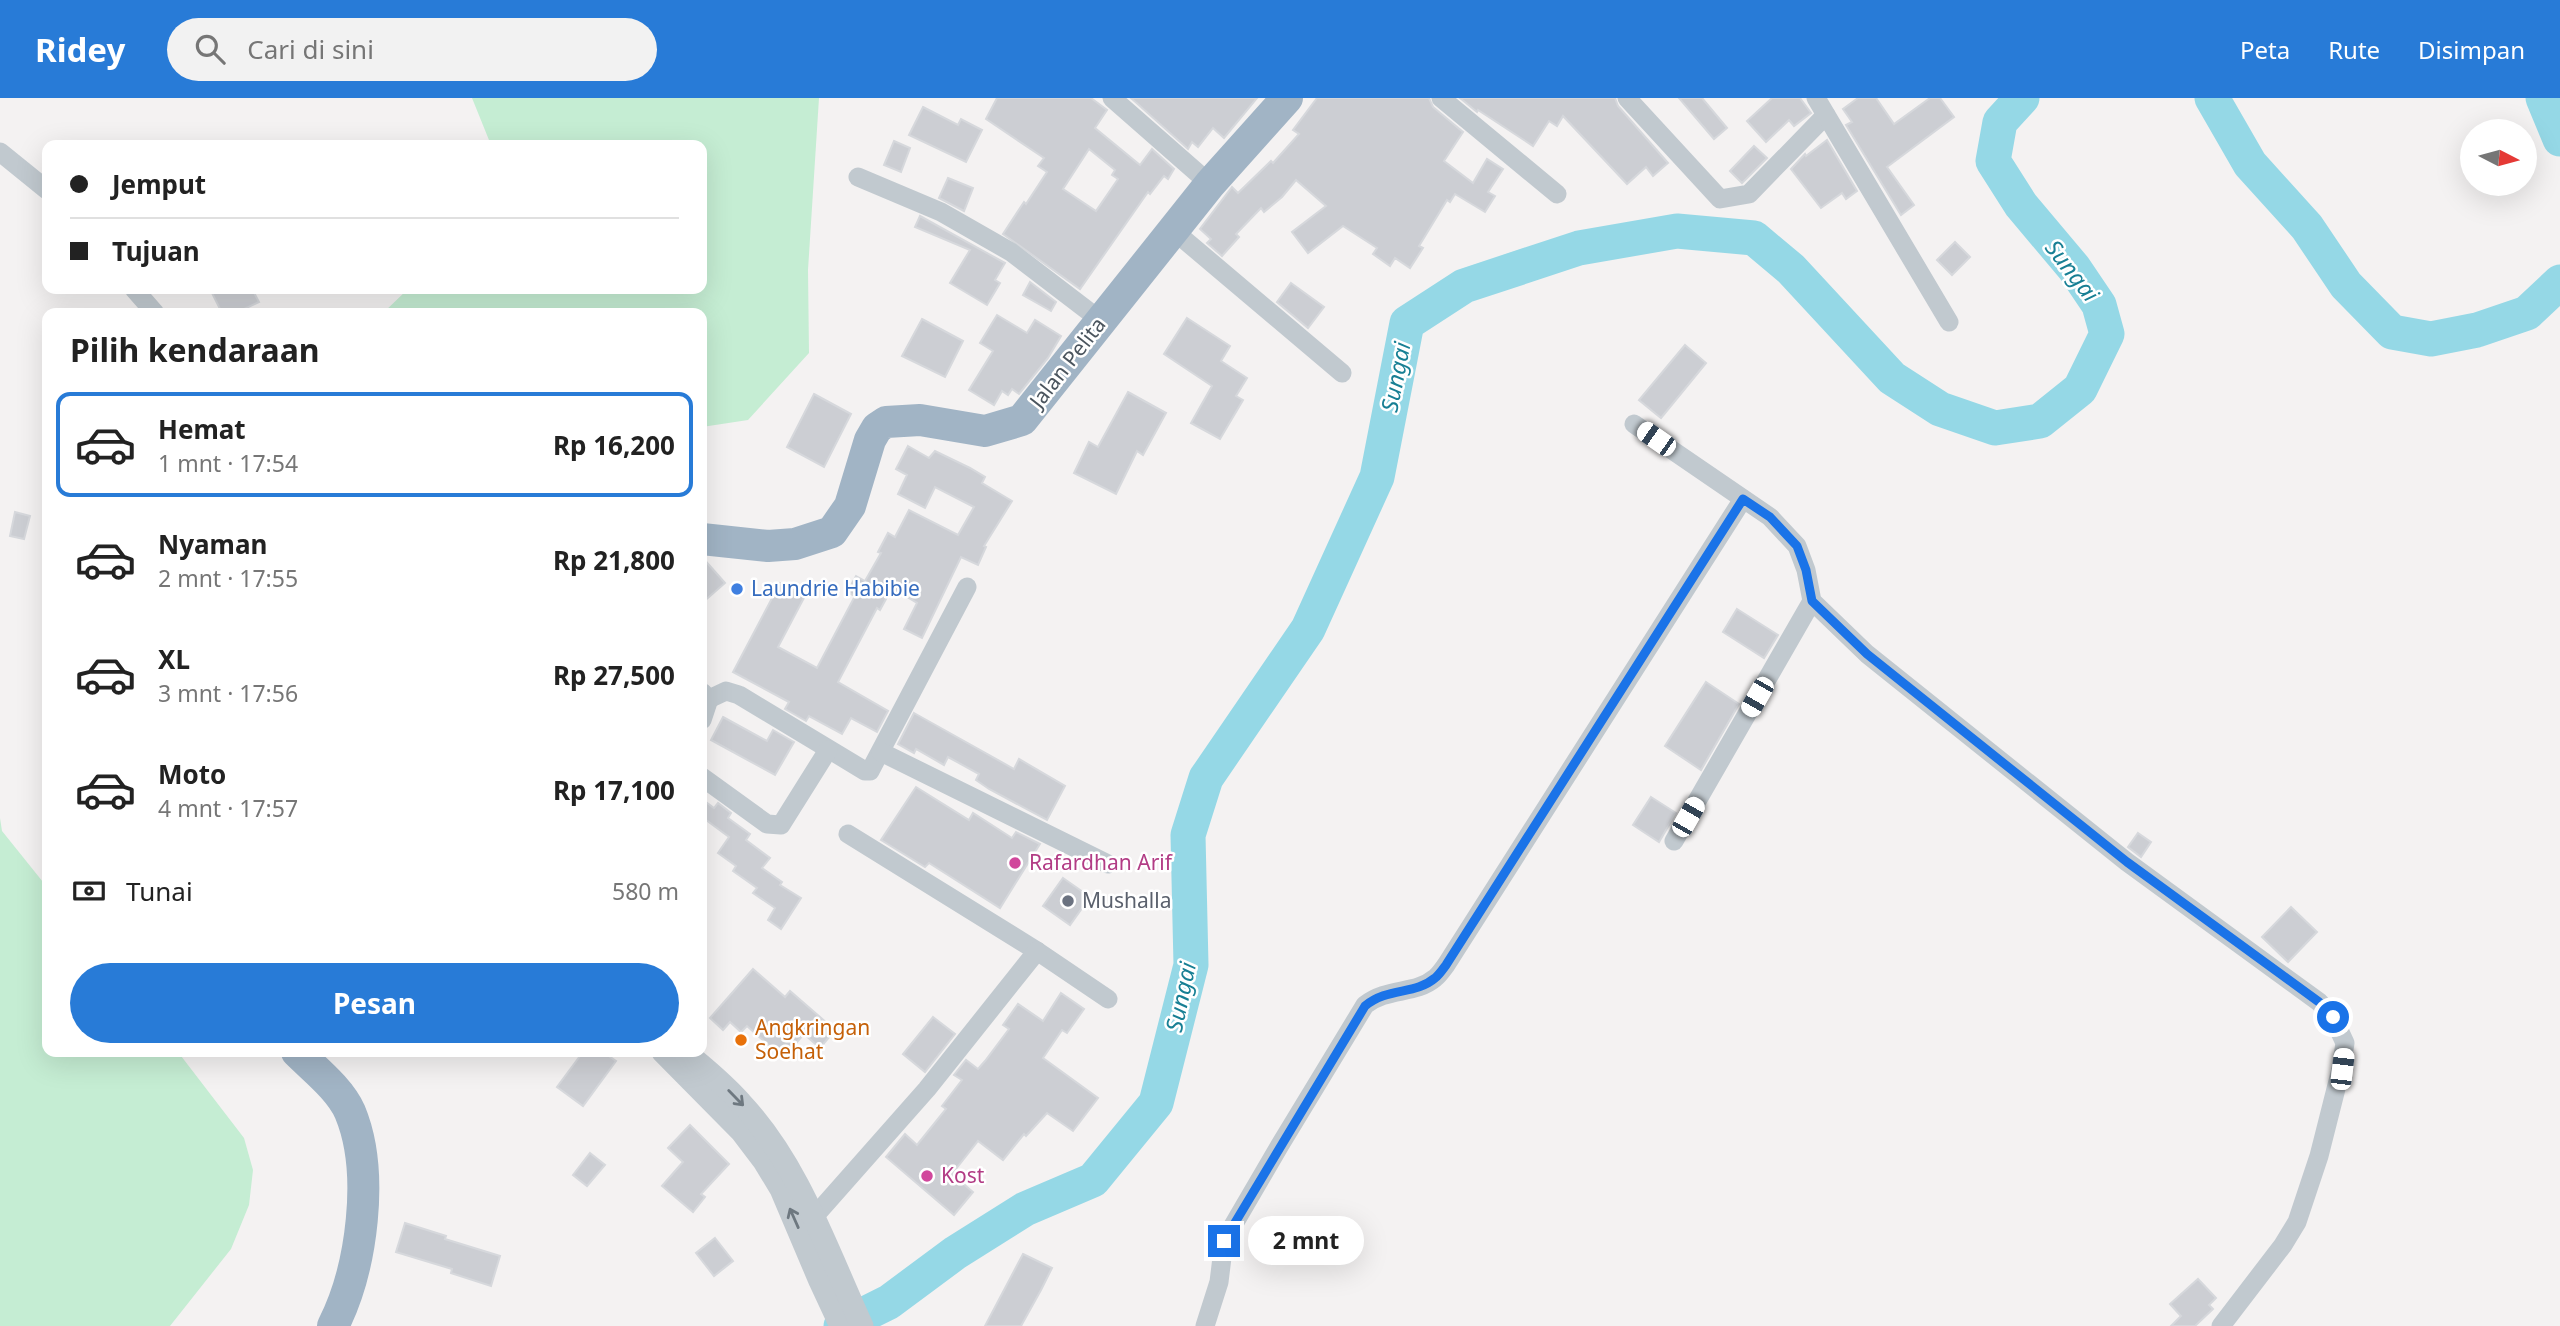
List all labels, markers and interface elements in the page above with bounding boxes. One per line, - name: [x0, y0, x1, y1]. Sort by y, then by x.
- search box: [167, 18, 657, 81]
- text: Ridey: [35, 27, 125, 72]
- icon: search: [191, 30, 229, 68]
- text: Cari di sini: [247, 31, 374, 67]
- text: Peta: [2240, 33, 2290, 66]
- text: Rute: [2328, 33, 2380, 66]
- text: Disimpan: [2418, 33, 2525, 66]
- north arrow: [2460, 119, 2538, 196]
- map controls: [2460, 119, 2537, 196]
- text: Jemput: [112, 166, 206, 202]
- text: Tujuan: [112, 233, 200, 269]
- water label: Sungai: [2038, 233, 2108, 309]
- street label: Jalan Pelita: [1022, 311, 1111, 415]
- text: Pilih kendaraan: [70, 328, 320, 371]
- water label: Sungai: [1373, 338, 1418, 415]
- text: Hemat: [158, 411, 246, 447]
- icon: car: [74, 413, 137, 476]
- car: [1633, 418, 1680, 460]
- text: Rp 16,200: [553, 427, 675, 463]
- text: 1 mnt · 17:54: [158, 447, 298, 479]
- text: Nyaman: [158, 526, 267, 562]
- icon: car: [74, 528, 137, 591]
- text: Rp 21,800: [553, 542, 675, 578]
- text: 2 mnt · 17:55: [158, 562, 298, 594]
- place label: Laundrie Habibie: [751, 574, 920, 602]
- marker: Laundrie Habibie: [729, 581, 745, 597]
- text: XL: [158, 641, 190, 677]
- icon: car: [74, 643, 137, 706]
- text: Rp 27,500: [553, 657, 675, 693]
- car: [1738, 674, 1777, 720]
- text: 3 mnt · 17:56: [158, 677, 298, 709]
- text: Moto: [158, 756, 226, 792]
- icon: car: [74, 758, 137, 821]
- text: Rp 17,100: [553, 772, 675, 808]
- text: 4 mnt · 17:57: [158, 792, 298, 824]
- car: [1669, 794, 1708, 840]
- place label: Rafardhan Arif: [1029, 848, 1174, 876]
- marker: Rafardhan Arif: [1007, 855, 1023, 871]
- icon: cash: [70, 872, 108, 910]
- text: Tunai: [126, 873, 193, 909]
- text: 580 m: [612, 875, 679, 907]
- place label: Mushalla: [1082, 886, 1171, 914]
- marker: Mushalla: [1060, 893, 1076, 909]
- water label: Sungai: [1157, 958, 1203, 1035]
- button: Pesan: [70, 963, 679, 1043]
- route start: [2317, 1001, 2349, 1033]
- place label: Angkringan Soehat: [755, 1013, 870, 1065]
- marker: Angkringan Soehat: [733, 1032, 749, 1048]
- car: [2330, 1047, 2355, 1091]
- one-way arrow: [727, 1089, 744, 1106]
- place label: Kost: [941, 1161, 985, 1189]
- marker: Kost: [919, 1168, 935, 1184]
- one-way arrow: [787, 1208, 800, 1229]
- callout: 2 mnt: [1248, 1216, 1364, 1266]
- text: 2 mnt: [1273, 1224, 1339, 1256]
- route end: [1208, 1225, 1240, 1257]

